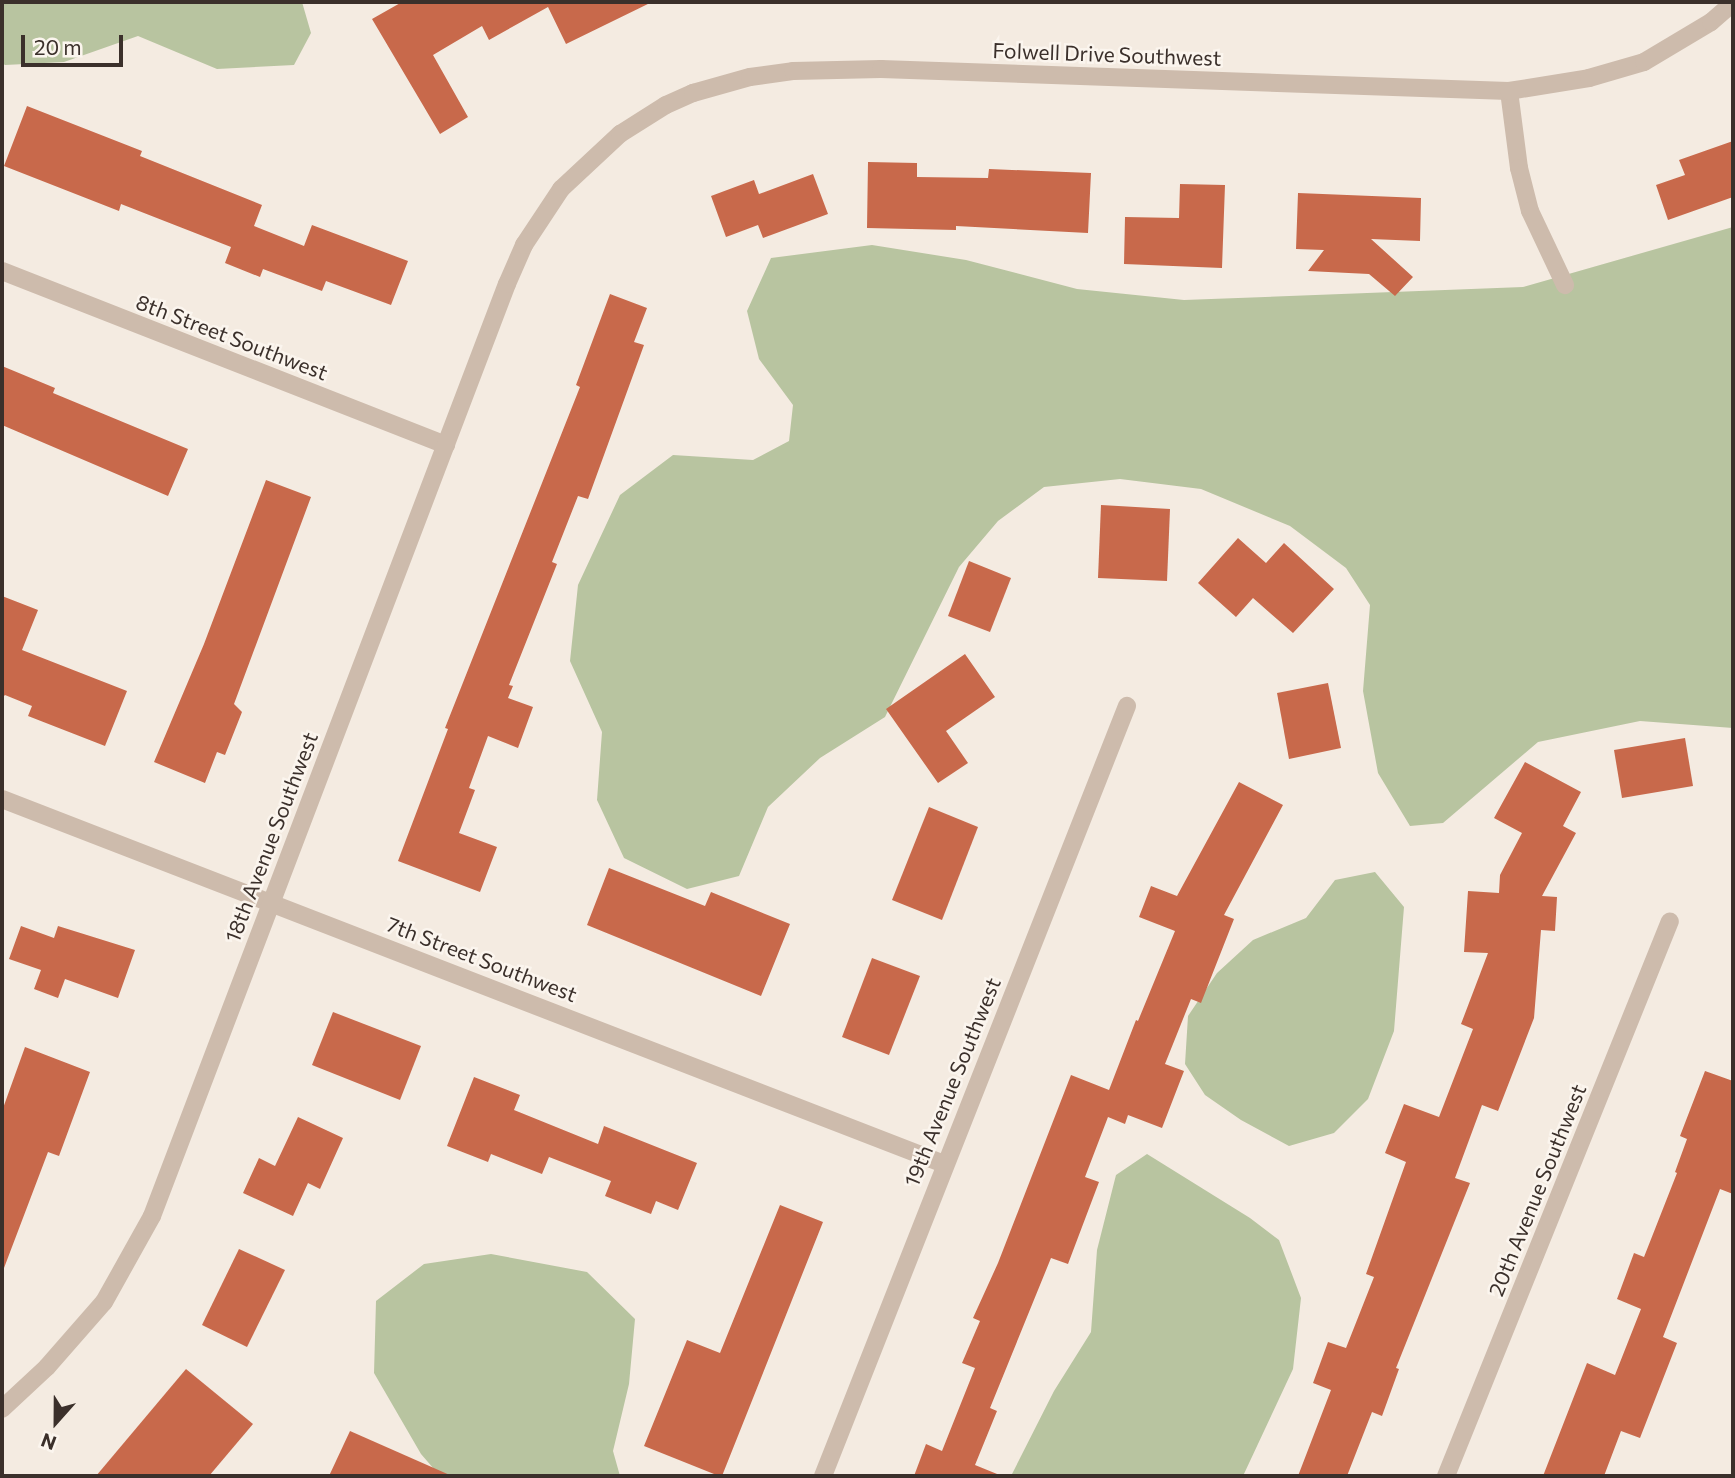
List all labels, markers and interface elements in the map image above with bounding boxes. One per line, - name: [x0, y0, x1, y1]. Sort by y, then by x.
- scale bar: [24, 21, 126, 65]
- text: 20 m: [34, 34, 82, 59]
- street label: Folwell Drive Southwest: [992, 37, 1222, 71]
- street label: 8th Street Southwest: [133, 289, 331, 385]
- street label: 18th Avenue Southwest: [219, 728, 323, 946]
- street label: 7th Street Southwest: [383, 911, 581, 1007]
- street label: 19th Avenue Southwest: [899, 974, 1005, 1190]
- street label: 20th Avenue Southwest: [1483, 1080, 1591, 1300]
- north arrow: [21, 1387, 91, 1457]
- text: N: [38, 1429, 59, 1455]

